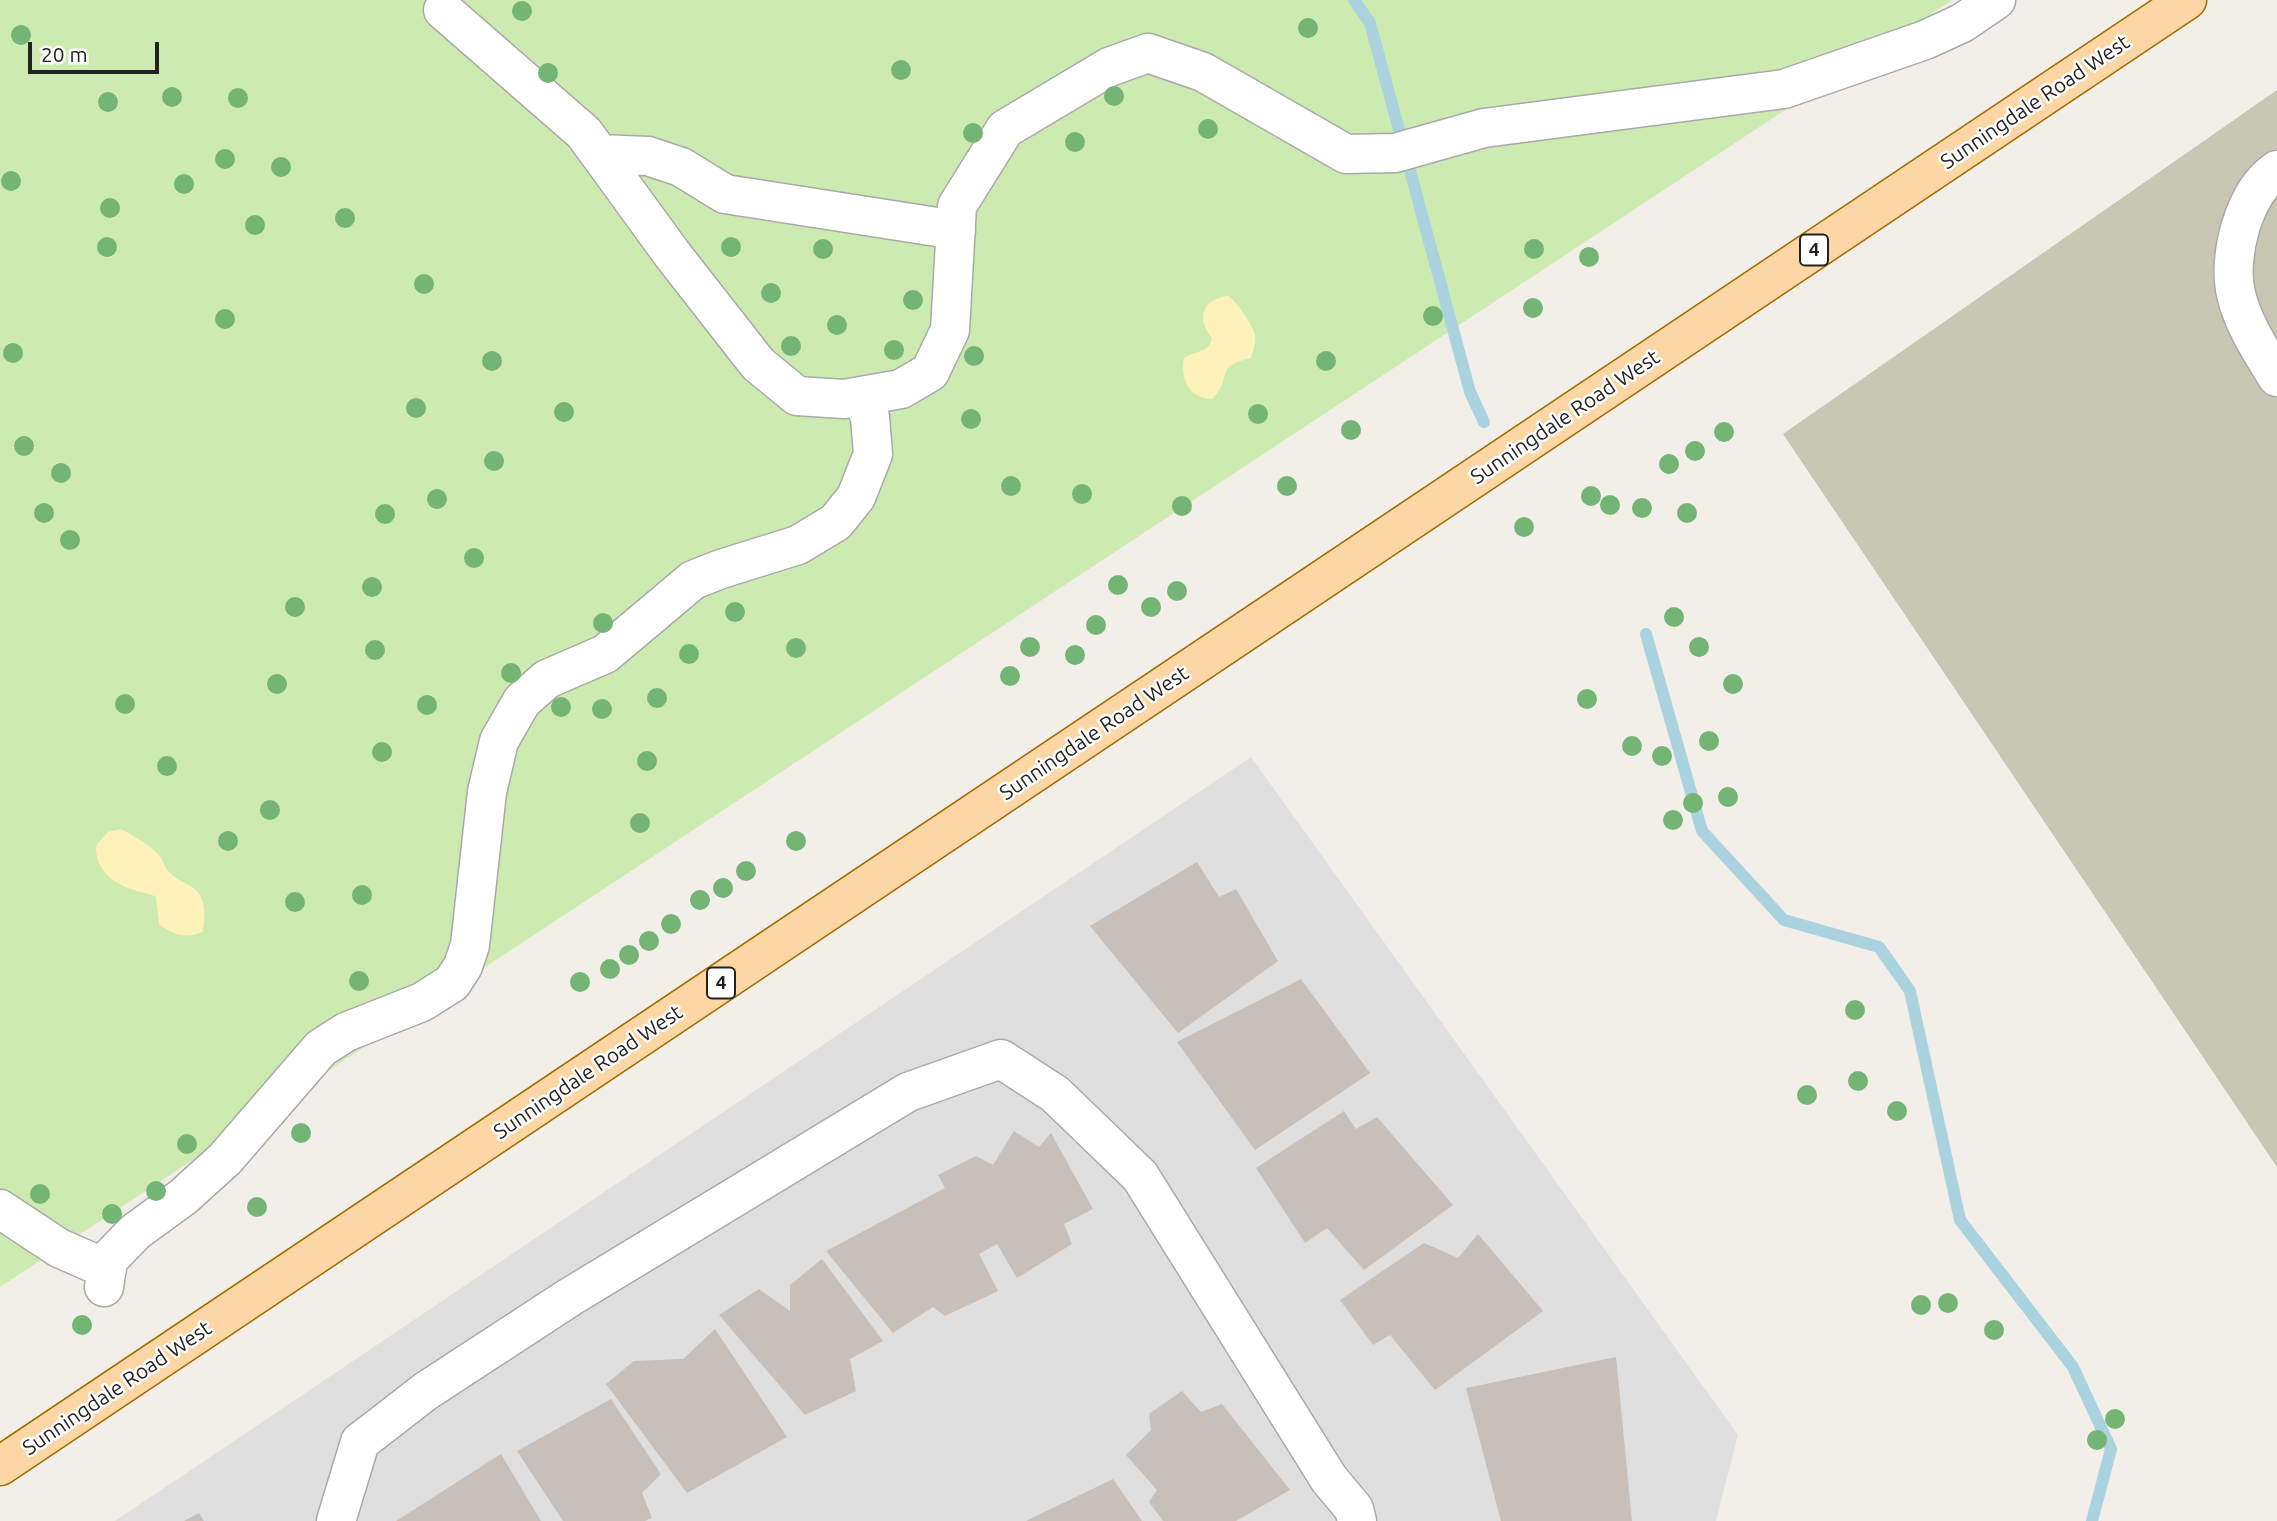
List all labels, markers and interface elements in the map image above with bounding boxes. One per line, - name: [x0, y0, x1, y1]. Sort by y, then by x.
- scale bar: [32, 28, 163, 72]
- street label: Sunningdale Road West: [1936, 29, 2134, 175]
- text: 20 m: [41, 42, 88, 66]
- road number: 4: [1800, 234, 1828, 266]
- street label: Sunningdale Road West: [1466, 344, 1664, 490]
- street label: Sunningdale Road West: [995, 660, 1193, 806]
- road number: 4: [707, 967, 735, 998]
- street label: Sunningdale Road West: [489, 999, 687, 1145]
- street label: Sunningdale Road West: [18, 1315, 216, 1461]

